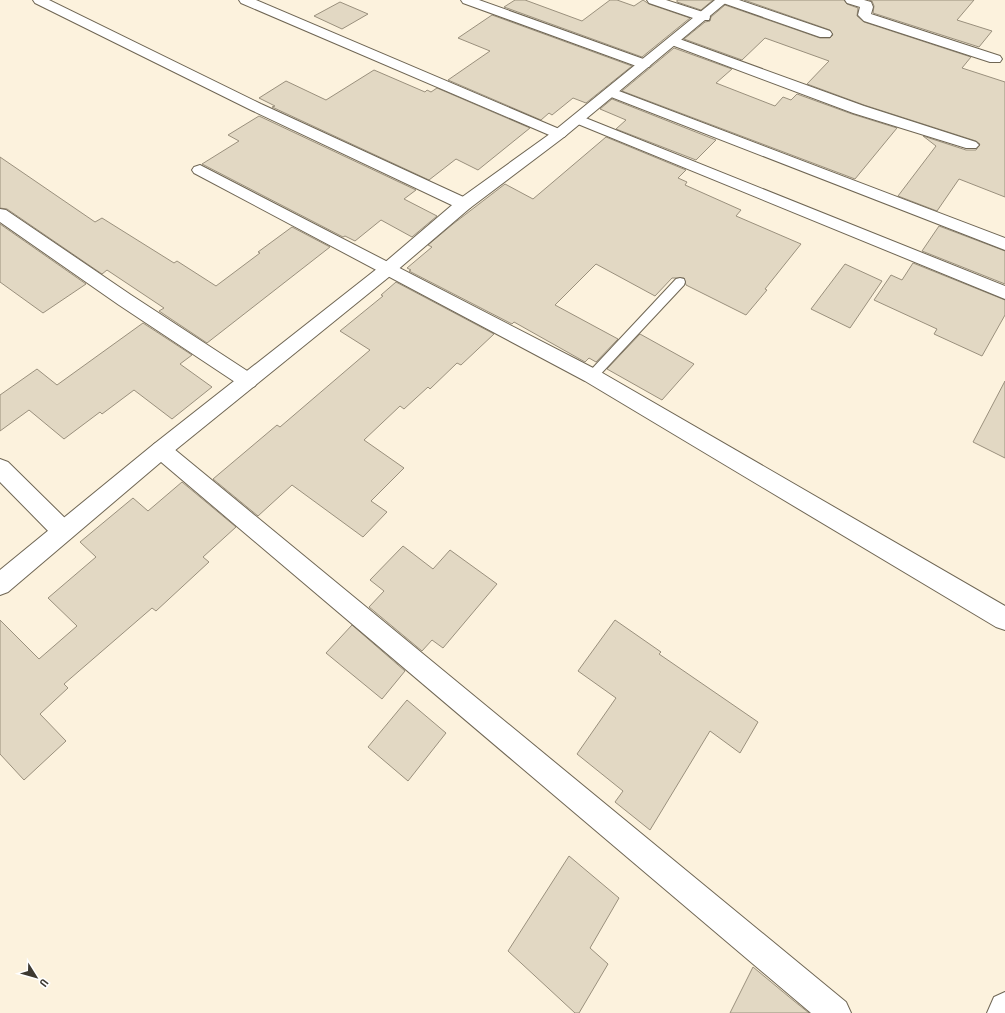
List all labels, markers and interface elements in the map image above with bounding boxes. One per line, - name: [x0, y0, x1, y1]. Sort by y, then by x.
- north arrow: [16, 957, 56, 997]
- text: U: [37, 976, 51, 989]

